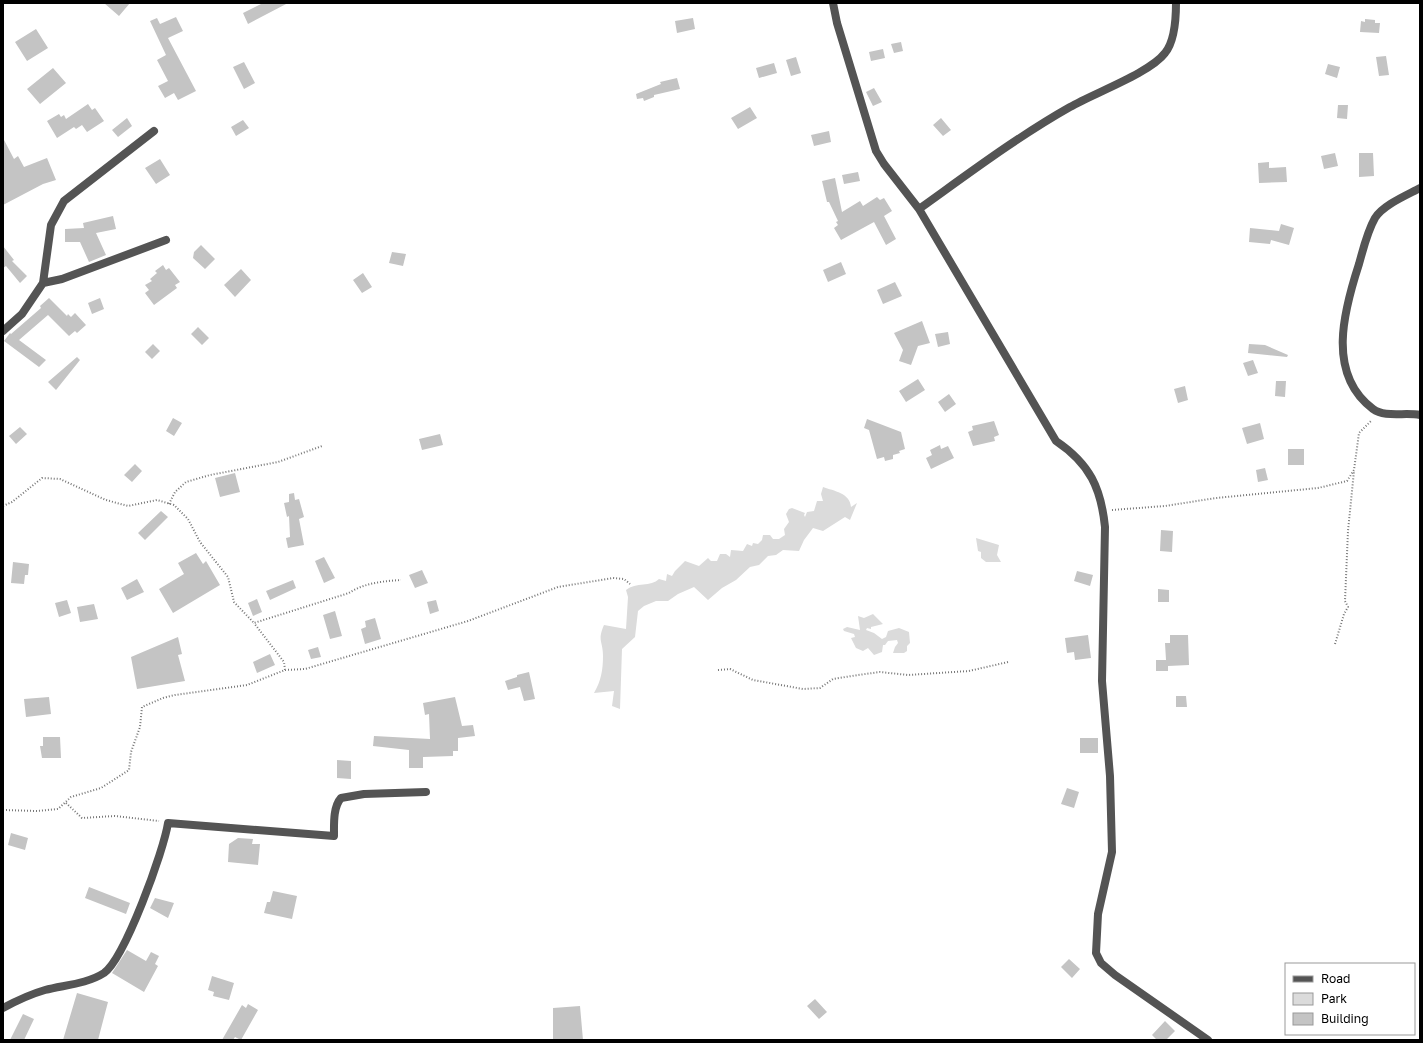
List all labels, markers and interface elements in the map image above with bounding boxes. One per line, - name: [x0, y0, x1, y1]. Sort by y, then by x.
- legend: [1285, 963, 1415, 1035]
- text: Road: [1321, 971, 1350, 986]
- text: Park: [1321, 991, 1347, 1006]
- text: Building: [1321, 1011, 1369, 1026]

